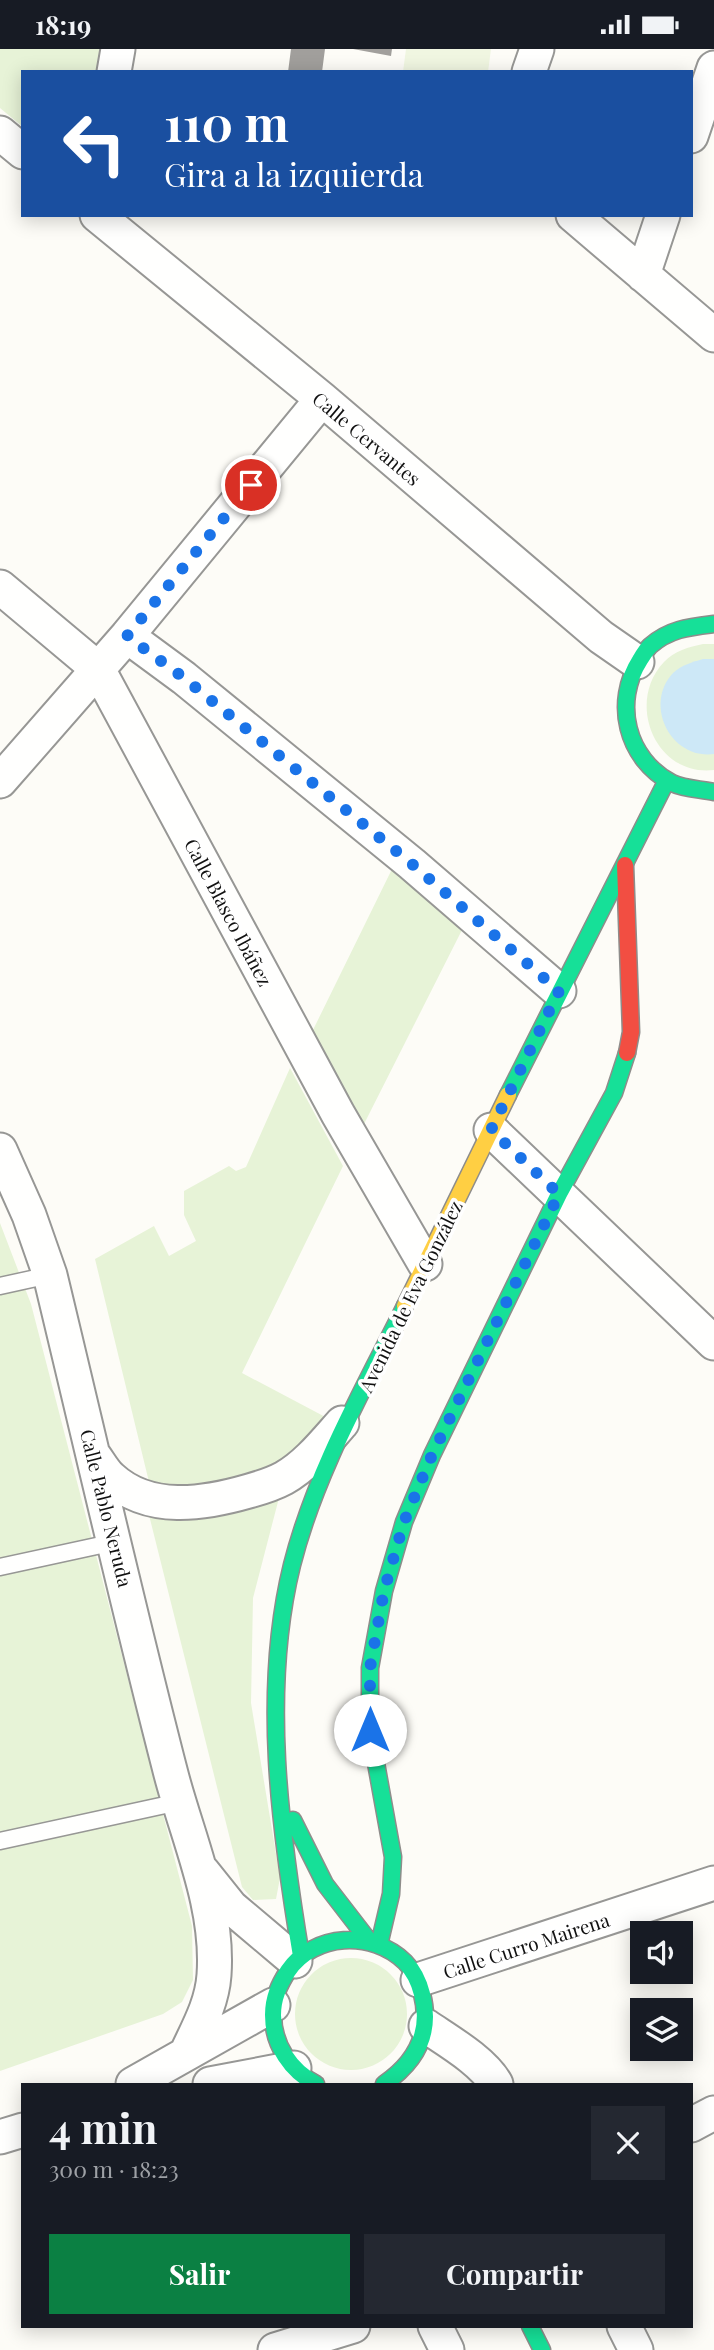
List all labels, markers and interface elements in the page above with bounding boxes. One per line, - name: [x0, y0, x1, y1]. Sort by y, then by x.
- text: 18:19: [35, 7, 91, 42]
- text: 110 m: [164, 89, 289, 154]
- icon: left: [49, 98, 140, 189]
- text: Gira a la izquierda: [164, 152, 424, 195]
- street label: Calle Cervantes: [308, 385, 426, 491]
- pin: [221, 455, 281, 515]
- icon: arrive: [232, 466, 270, 504]
- street label: Calle Blasco Ibáñez: [179, 834, 279, 990]
- street label: Avenida de Eva González: [352, 1196, 468, 1397]
- street label: Calle Pablo Neruda: [75, 1426, 139, 1590]
- position arrow: [333, 1693, 407, 1767]
- street label: Calle Curro Mairena: [440, 1906, 613, 1984]
- map controls: [630, 1921, 693, 2061]
- button: sound: [630, 1921, 693, 1984]
- button: layers: [630, 1998, 693, 2061]
- text: 4 min: [49, 2099, 158, 2155]
- button: close: [591, 2106, 665, 2180]
- text: 300 m · 18:23: [49, 2153, 179, 2184]
- button: Salir: [49, 2234, 350, 2314]
- button: Compartir: [364, 2234, 665, 2314]

